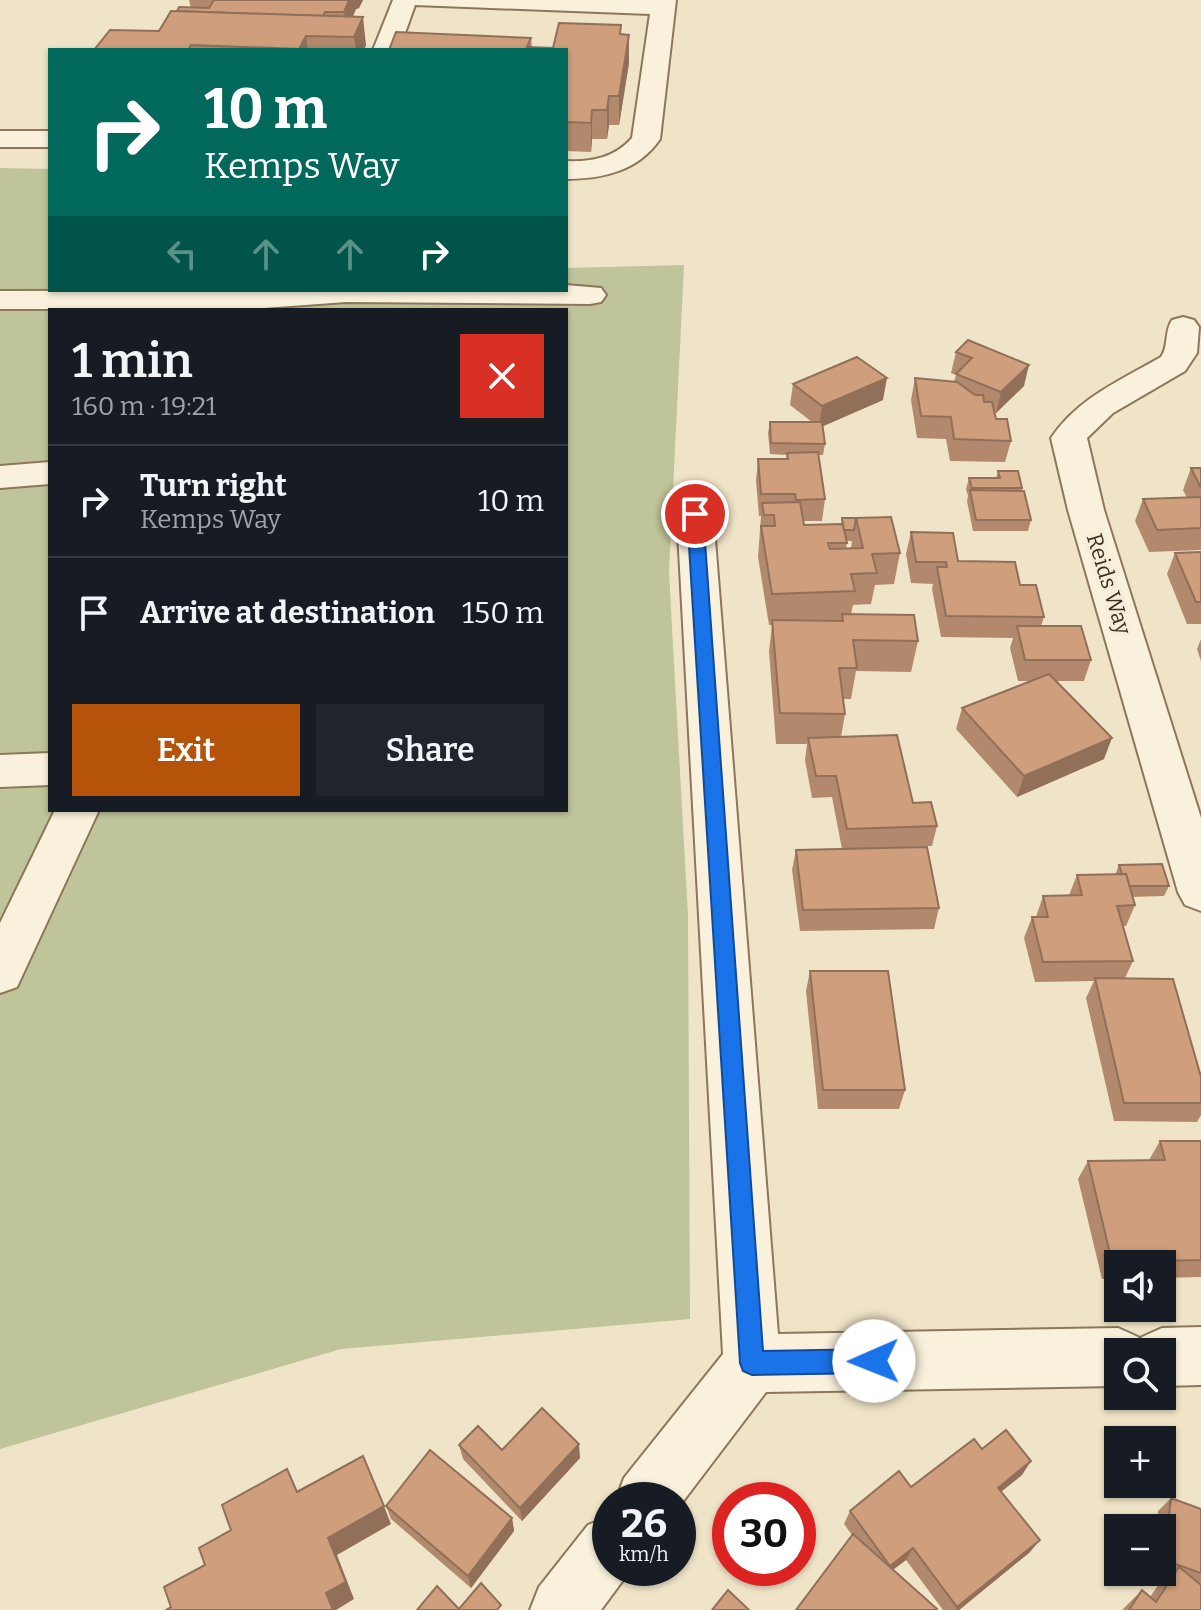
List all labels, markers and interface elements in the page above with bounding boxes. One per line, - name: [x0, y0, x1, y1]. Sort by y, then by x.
- text: 10 m: [204, 76, 327, 143]
- icon: right: [72, 80, 176, 184]
- text: Kemps Way: [204, 144, 399, 188]
- icon: left: [160, 232, 204, 276]
- icon: ahead: [244, 232, 288, 276]
- icon: ahead: [328, 232, 372, 276]
- icon: right: [412, 232, 456, 276]
- text: 1 min: [72, 332, 193, 390]
- button: close: [460, 334, 544, 418]
- text: 160 m · 19:21: [72, 391, 216, 422]
- text: Turn right: [140, 468, 287, 504]
- icon: right: [72, 479, 116, 523]
- pin: [661, 480, 729, 548]
- text: 10 m: [478, 483, 544, 519]
- icon: arrive: [673, 492, 717, 536]
- text: Kemps Way: [140, 504, 281, 535]
- street label: Reids Way: [1081, 530, 1137, 638]
- icon: arrive: [72, 591, 116, 635]
- text: Arrive at destination: [140, 595, 435, 631]
- text: 150 m: [462, 595, 544, 631]
- button: Exit: [72, 704, 300, 796]
- button: Share: [316, 704, 544, 796]
- map controls: [1104, 1250, 1176, 1586]
- button: sound: [1104, 1250, 1176, 1322]
- position arrow: [832, 1319, 916, 1403]
- button: search: [1104, 1338, 1176, 1410]
- button: +: [1104, 1426, 1176, 1498]
- speed limit sign: 30: [712, 1482, 816, 1586]
- text: 26: [621, 1500, 667, 1548]
- button: −: [1104, 1514, 1176, 1586]
- text: km/h: [619, 1542, 669, 1566]

